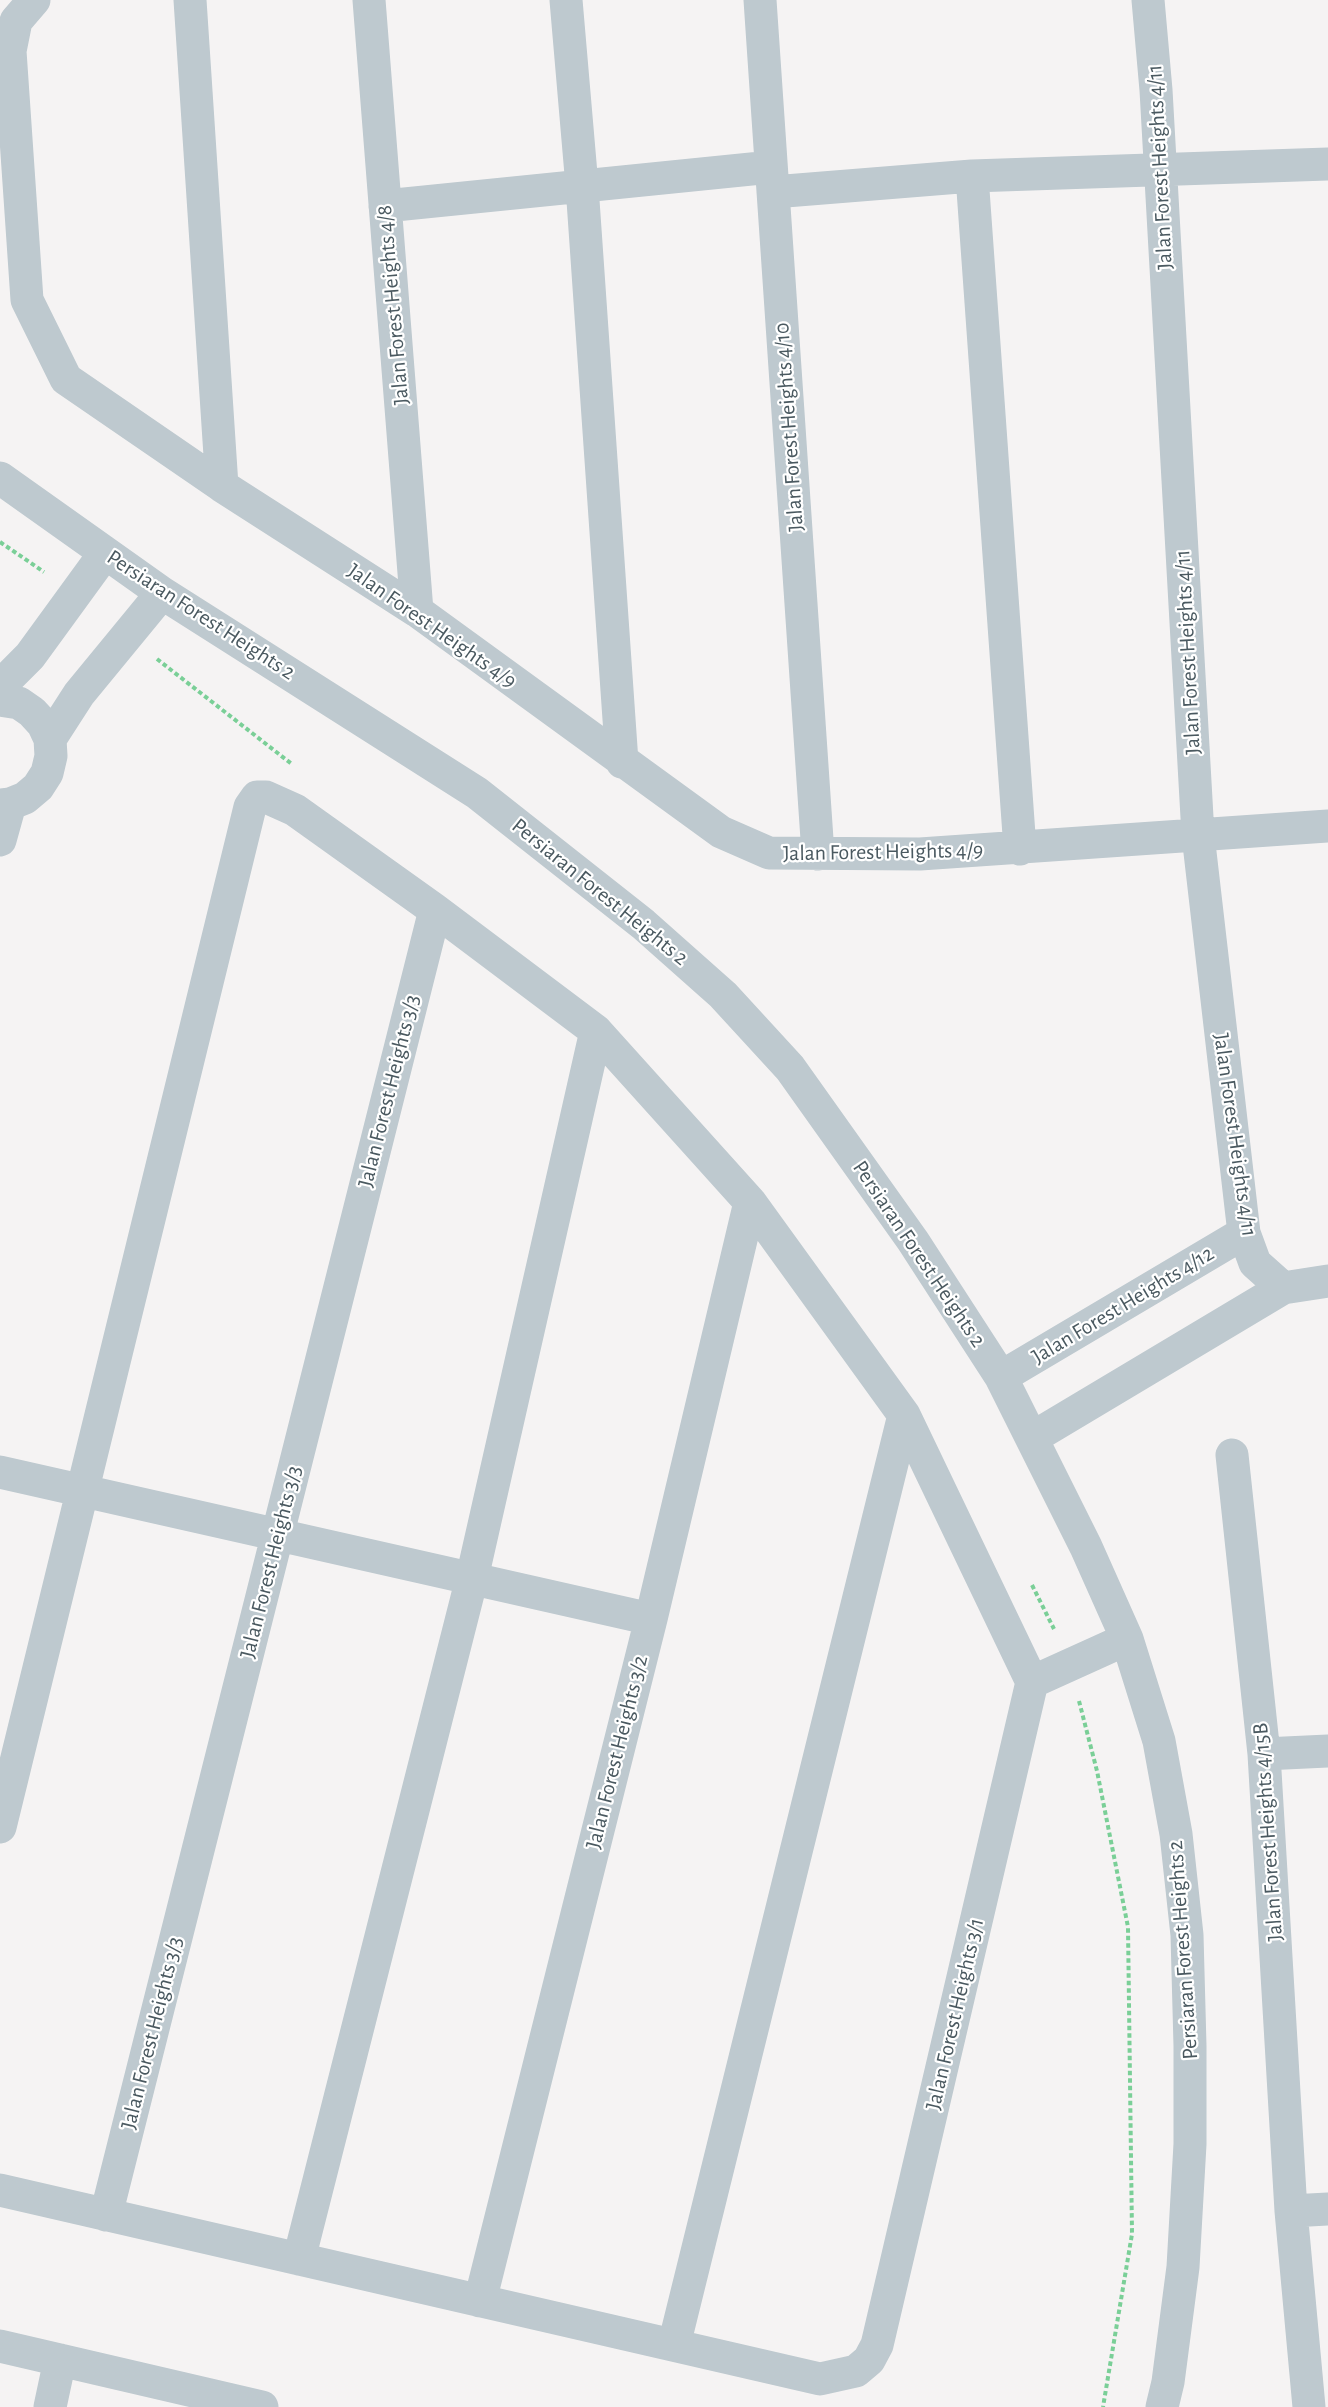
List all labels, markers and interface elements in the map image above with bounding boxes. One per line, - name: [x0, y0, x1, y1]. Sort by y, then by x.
- street label: Jalan Forest Heights 4/11: [1141, 64, 1179, 270]
- street label: Jalan Forest Heights 4/8: [371, 204, 415, 406]
- street label: Jalan Forest Heights 4/10: [769, 322, 809, 532]
- street label: Persiaran Forest Heights 2: [102, 544, 300, 686]
- street label: Jalan Forest Heights 4/11: [1169, 549, 1207, 755]
- street label: Jalan Forest Heights 4/9: [342, 558, 522, 694]
- street label: Persiaran Forest Heights 2: [506, 813, 694, 971]
- street label: Jalan Forest Heights 4/9: [783, 837, 983, 867]
- street label: Jalan Forest Heights 3/3: [352, 992, 426, 1190]
- street label: Jalan Forest Heights 4/11: [1208, 1032, 1262, 1238]
- street label: Persiaran Forest Heights 2: [847, 1156, 991, 1352]
- street label: Jalan Forest Heights 4/12: [1027, 1240, 1219, 1370]
- street label: Jalan Forest Heights 3/3: [234, 1463, 308, 1661]
- street label: Jalan Forest Heights 3/2: [580, 1652, 654, 1852]
- street label: Jalan Forest Heights 4/15B: [1247, 1722, 1289, 1942]
- street label: Persiaran Forest Heights 2: [1162, 1840, 1204, 2060]
- street label: Jalan Forest Heights 3/1: [920, 1915, 990, 2113]
- street label: Jalan Forest Heights 3/3: [115, 1934, 189, 2132]

